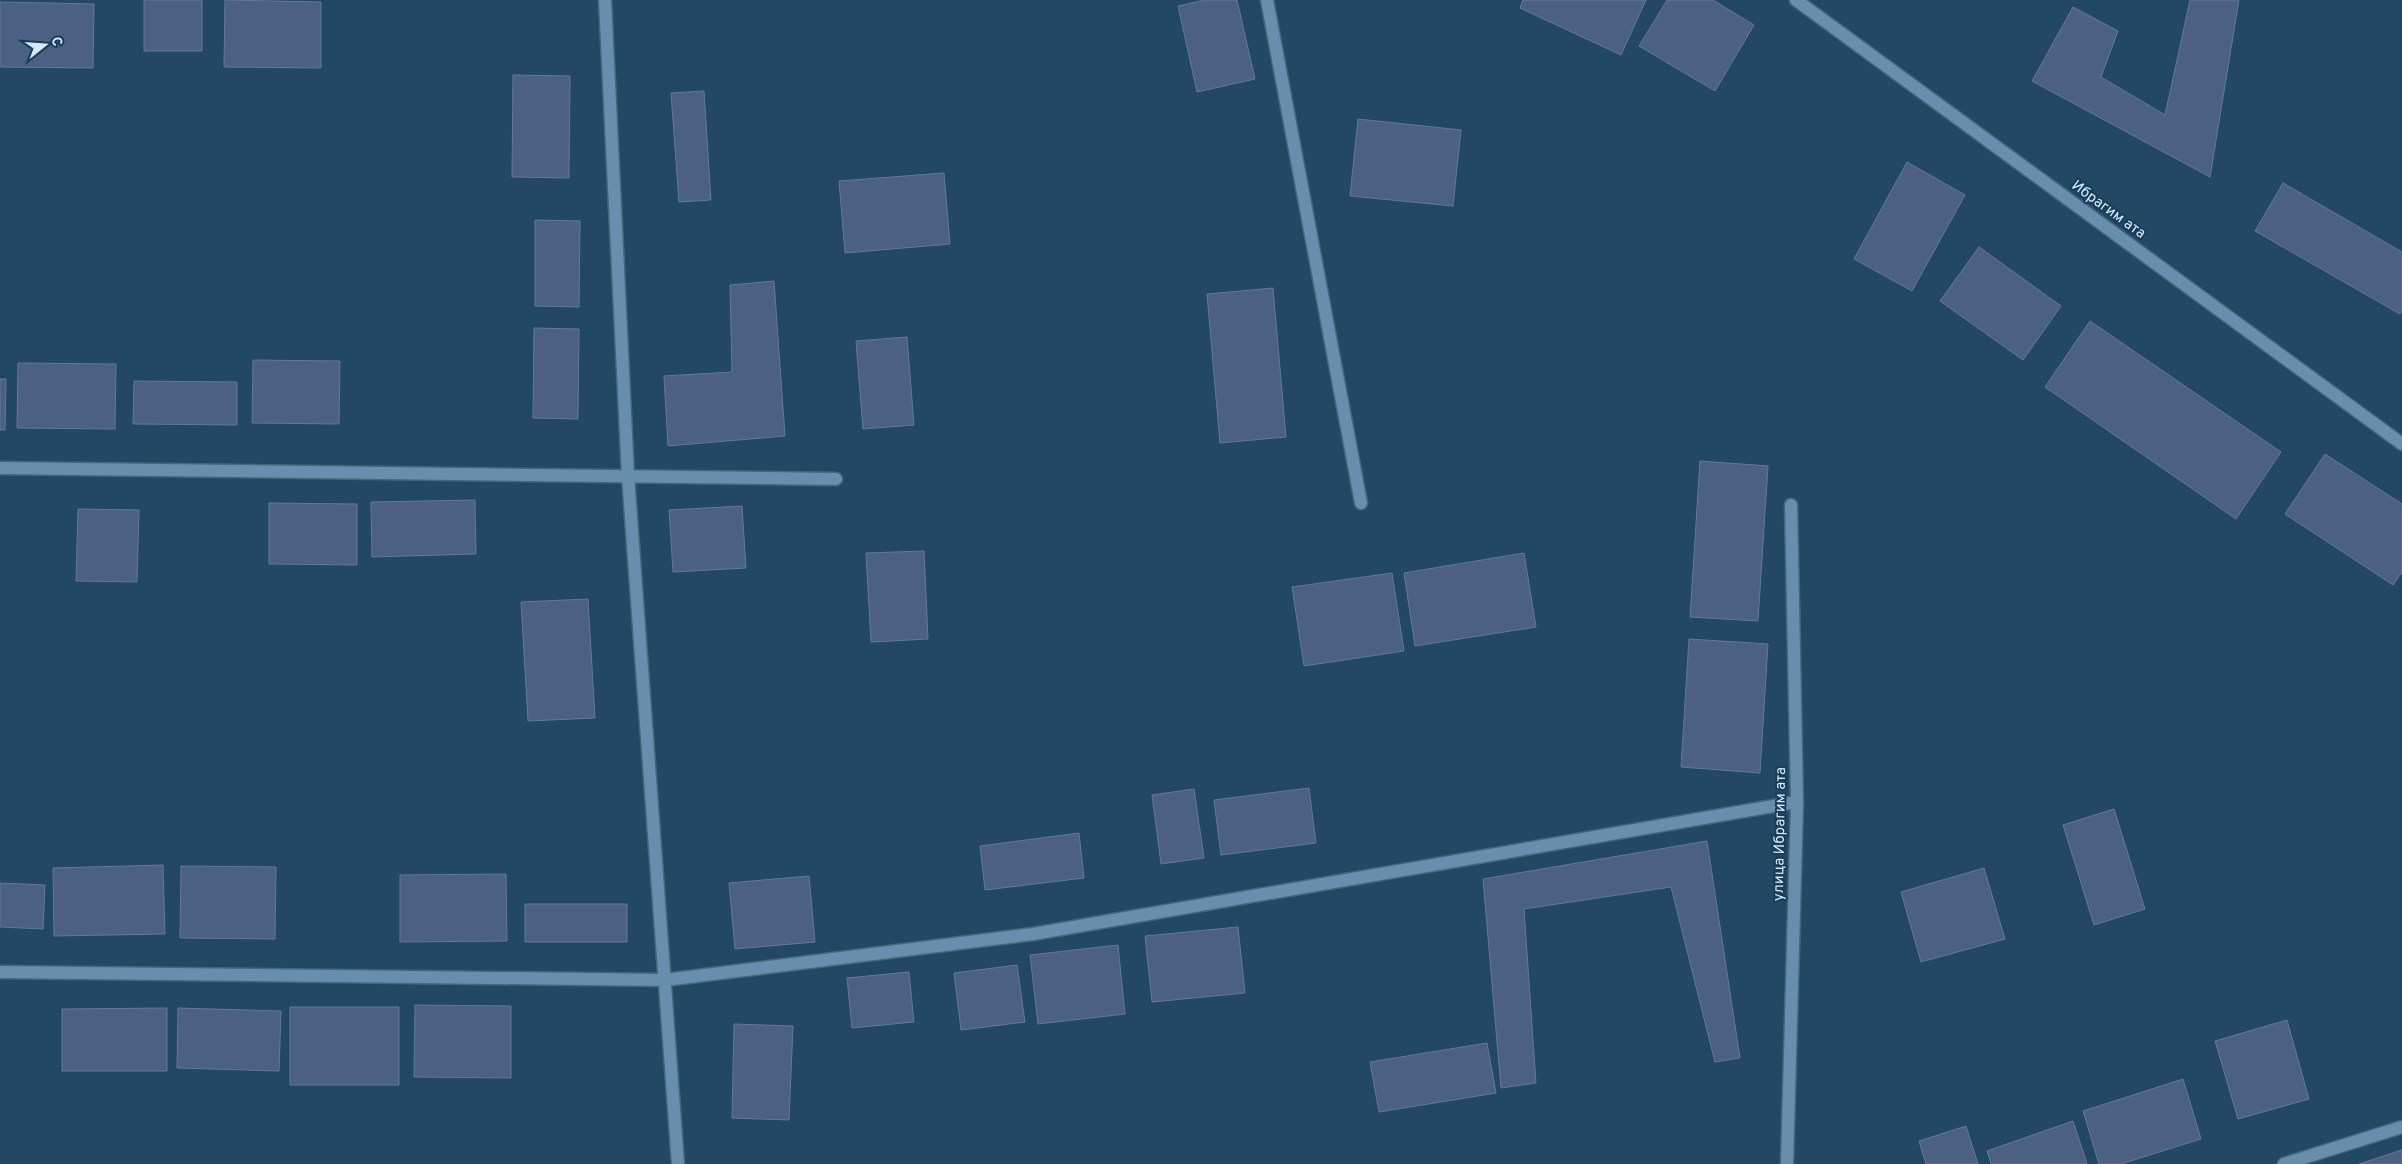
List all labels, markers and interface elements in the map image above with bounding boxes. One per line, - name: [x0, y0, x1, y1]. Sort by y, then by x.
- north arrow: [20, 20, 70, 70]
- text: С: [47, 35, 65, 48]
- street label: Ибрагим ата: [2067, 177, 2149, 244]
- street label: улица Ибрагим ата: [1770, 767, 1791, 901]

